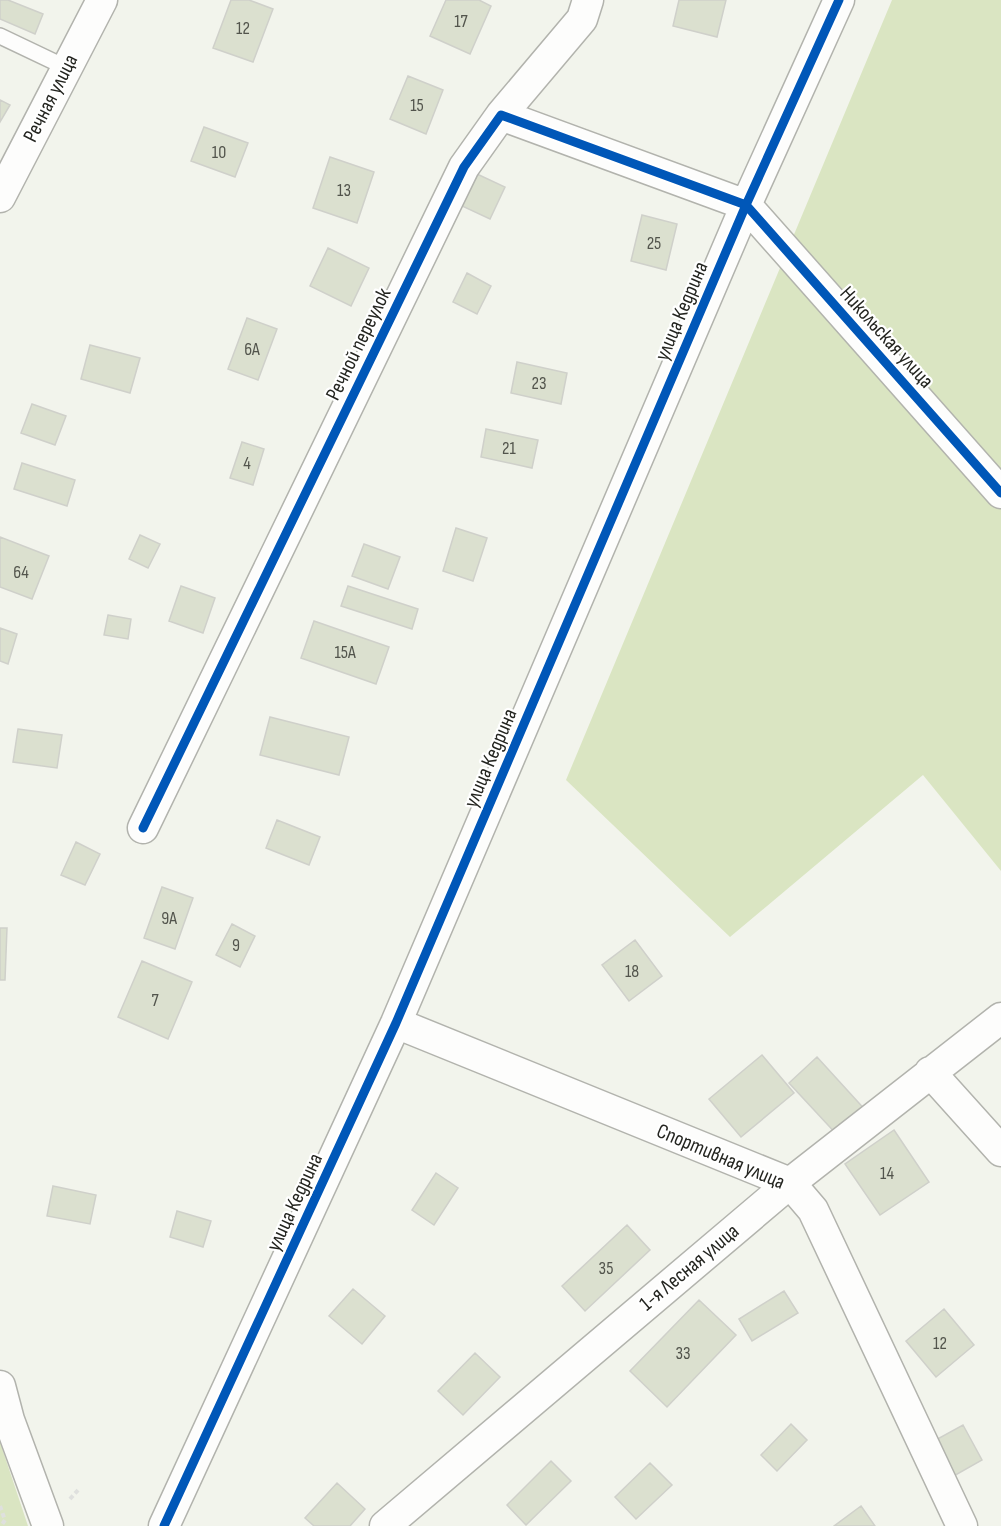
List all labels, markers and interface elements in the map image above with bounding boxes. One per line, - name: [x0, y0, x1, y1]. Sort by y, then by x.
- house number: 17: [454, 11, 469, 32]
- house number: 12: [236, 18, 250, 39]
- street label: Речная улица: [18, 50, 83, 146]
- house number: 15: [410, 95, 424, 116]
- house number: 10: [212, 142, 226, 163]
- house number: 13: [337, 180, 351, 201]
- house number: 25: [647, 233, 661, 254]
- street label: улица Кедрина: [649, 258, 713, 364]
- street label: Никольская улица: [835, 281, 939, 393]
- street label: Речной переулок: [320, 284, 396, 405]
- house number: 6А: [244, 339, 260, 360]
- house number: 23: [532, 373, 547, 394]
- house number: 21: [502, 438, 517, 459]
- house number: 4: [243, 453, 251, 474]
- house number: 64: [13, 562, 29, 583]
- house number: 15А: [334, 642, 356, 663]
- street label: улица Кедрина: [458, 705, 522, 811]
- house number: 9А: [161, 908, 177, 929]
- house number: 9: [232, 935, 240, 956]
- house number: 18: [625, 961, 639, 982]
- house number: 7: [151, 990, 159, 1011]
- street label: Спортивная улица: [653, 1118, 789, 1195]
- street label: улица Кедрина: [261, 1149, 328, 1255]
- house number: 14: [880, 1163, 894, 1184]
- street label: 1-я Лесная улица: [635, 1219, 744, 1316]
- house number: 35: [599, 1258, 613, 1279]
- house number: 12: [933, 1333, 947, 1354]
- house number: 33: [675, 1343, 691, 1364]

